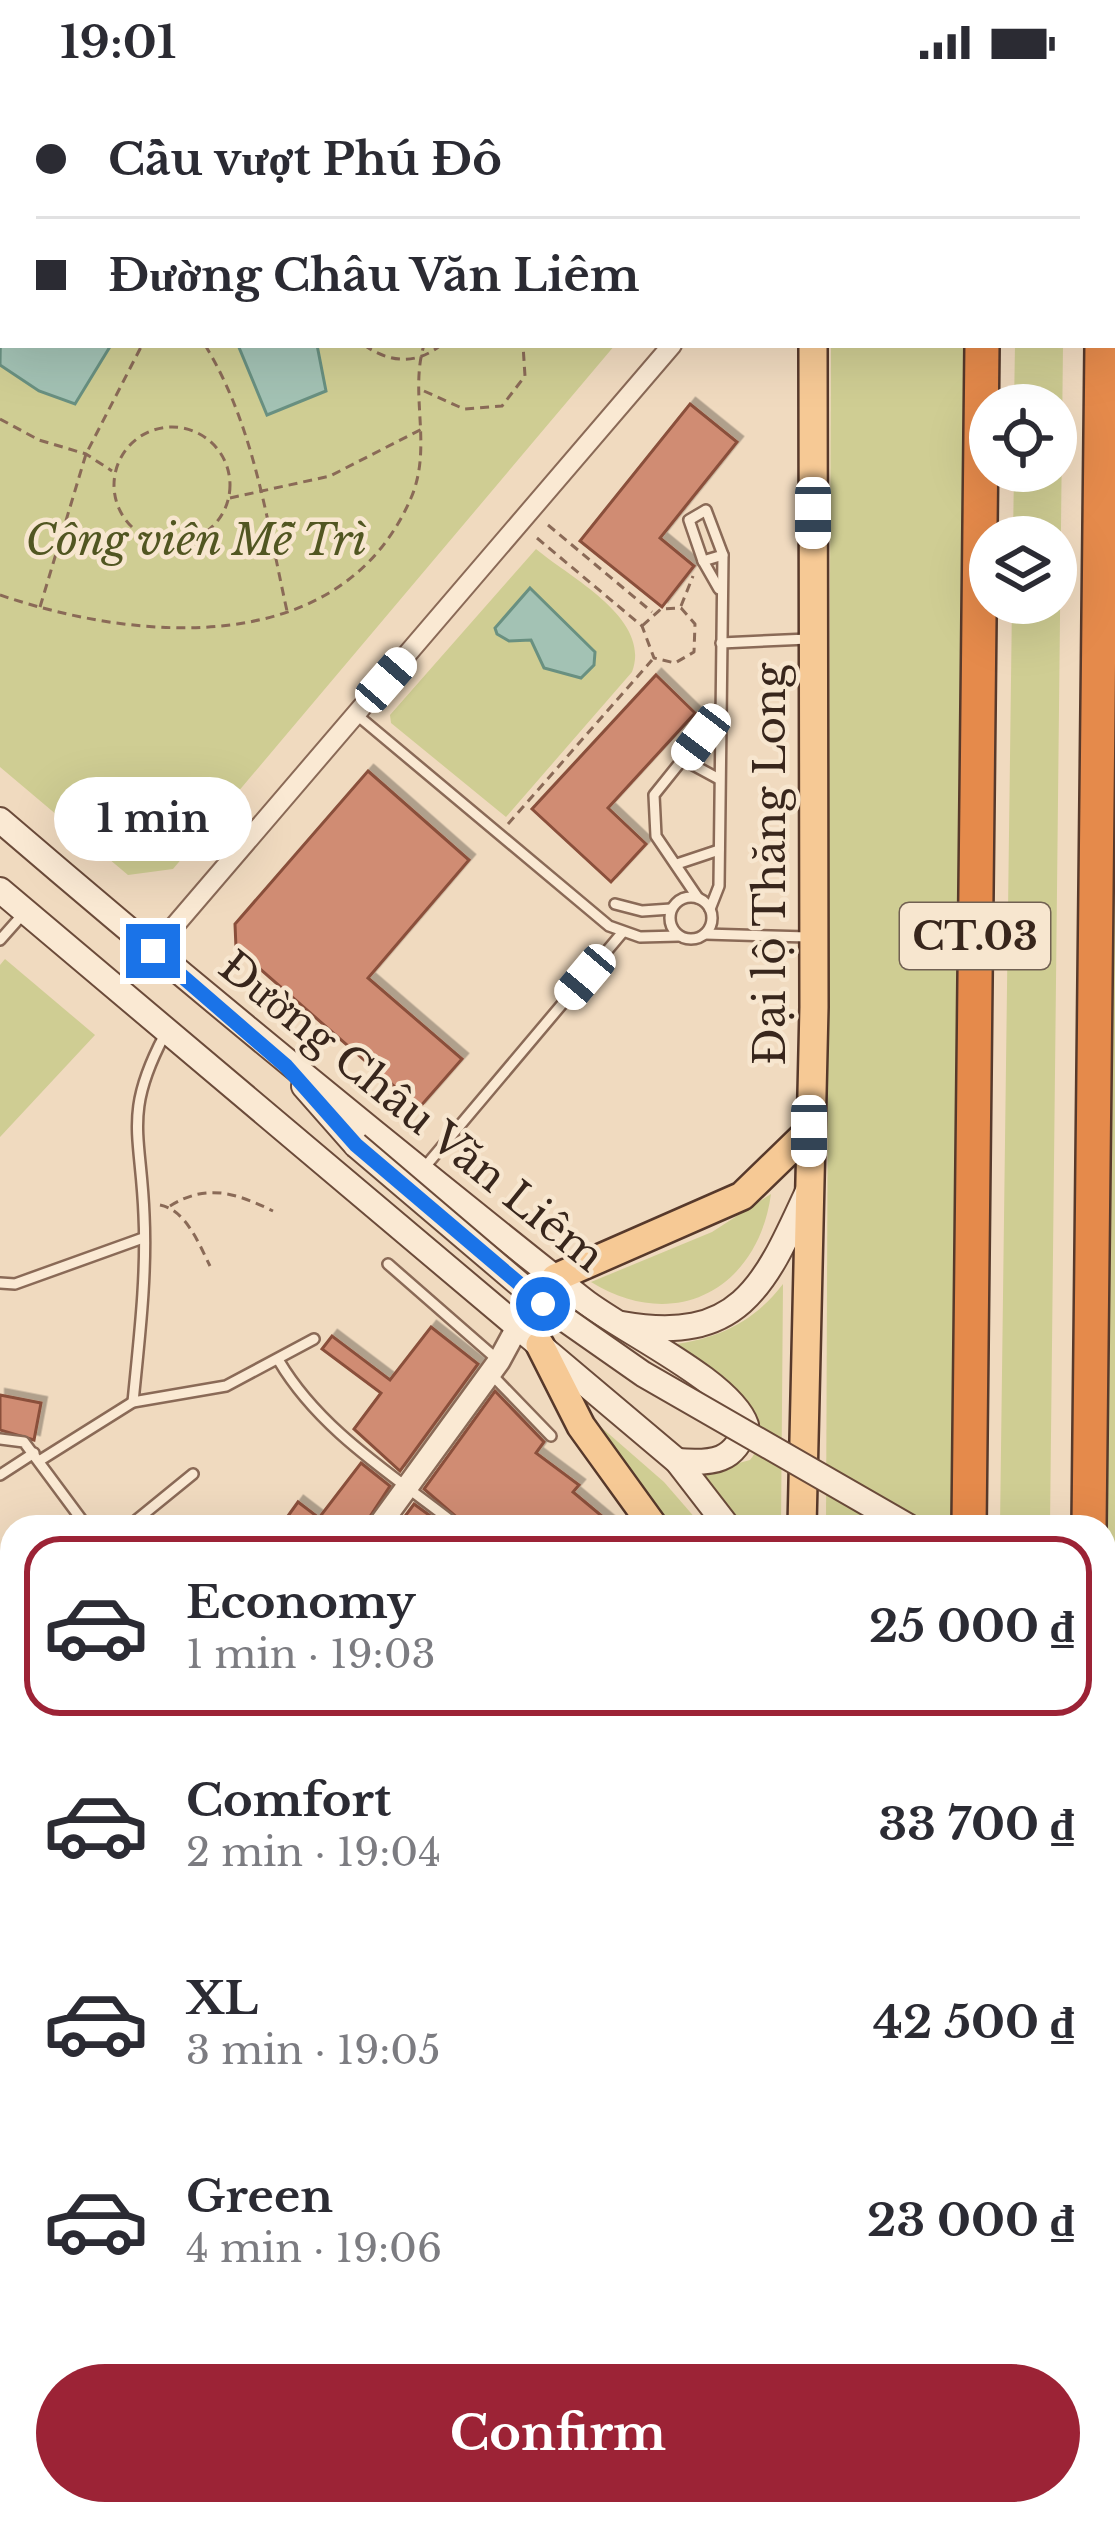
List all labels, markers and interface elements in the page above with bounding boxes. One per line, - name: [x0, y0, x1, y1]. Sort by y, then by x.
- text: 19:01: [60, 14, 176, 70]
- text: Cầu vượt Phú Đô: [108, 131, 502, 187]
- text: Đường Châu Văn Liêm: [108, 247, 640, 303]
- map controls: [969, 384, 1077, 624]
- button: locate: [969, 384, 1077, 492]
- car: [795, 477, 831, 549]
- park label: Công viên Mễ Trì: [25, 514, 367, 566]
- button: layers: [969, 516, 1077, 624]
- car: [349, 641, 423, 719]
- street label: Đại lộ Thăng Long: [744, 662, 796, 1065]
- car: [665, 697, 737, 777]
- callout: 1 min: [54, 777, 252, 861]
- text: 1 min: [97, 794, 209, 843]
- road number: CT.03: [900, 903, 1050, 969]
- route end: [126, 924, 180, 978]
- car: [548, 938, 622, 1016]
- street label: Đường Châu Văn Liêm: [209, 940, 615, 1282]
- car: [791, 1095, 827, 1167]
- route start: [516, 1277, 570, 1331]
- icon: car: [42, 1572, 150, 1680]
- text: Economy: [186, 1574, 416, 1630]
- text: 25 000 ₫: [869, 1598, 1074, 1654]
- text: 1 min · 19:03: [186, 1630, 436, 1679]
- icon: car: [42, 1770, 150, 1878]
- text: Comfort: [186, 1772, 391, 1828]
- text: 33 700 ₫: [878, 1796, 1074, 1852]
- text: 2 min · 19:04: [186, 1828, 441, 1877]
- icon: car: [42, 1968, 150, 2076]
- text: XL: [186, 1970, 258, 2026]
- text: 42 500 ₫: [873, 1994, 1074, 2050]
- text: 3 min · 19:05: [186, 2026, 440, 2075]
- icon: car: [42, 2166, 150, 2274]
- text: Green: [186, 2168, 333, 2224]
- text: 23 000 ₫: [867, 2192, 1074, 2248]
- text: 4 min · 19:06: [186, 2224, 442, 2273]
- button: Confirm: [36, 2364, 1080, 2502]

